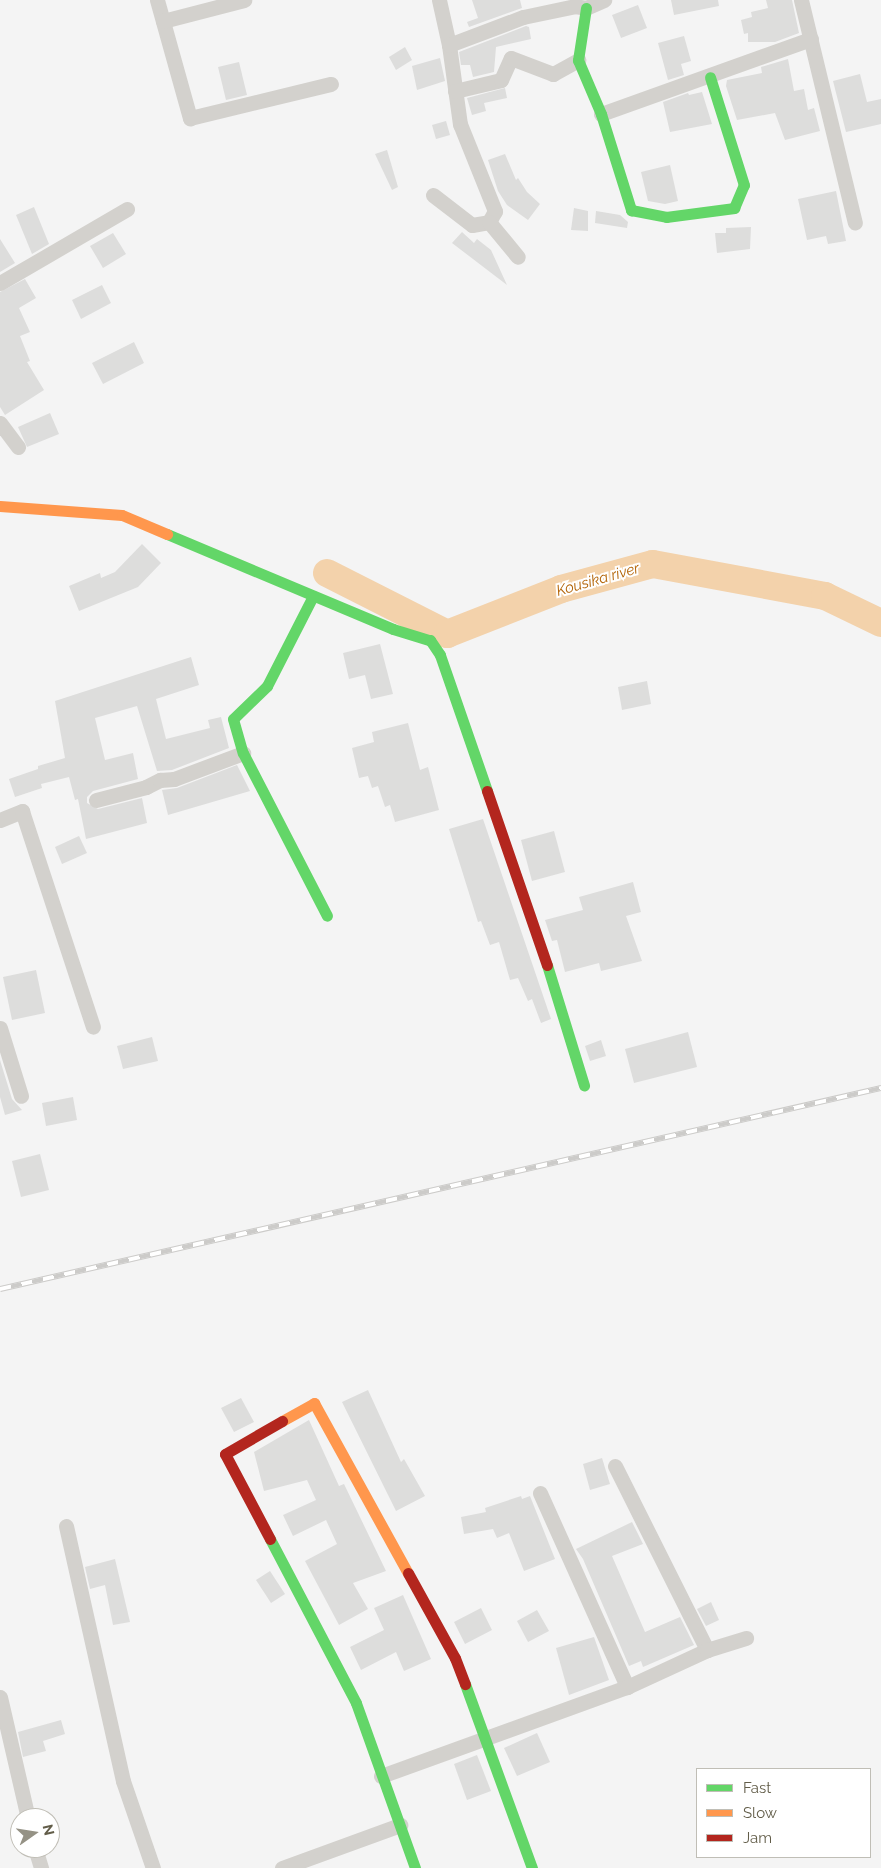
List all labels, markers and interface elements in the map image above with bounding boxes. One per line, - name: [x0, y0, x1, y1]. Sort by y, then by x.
- water label: Kousika river: [554, 560, 642, 600]
- legend: [696, 1768, 871, 1858]
- text: Fast: [743, 1779, 771, 1797]
- text: Slow: [743, 1804, 777, 1822]
- north arrow: [10, 1808, 60, 1858]
- text: N: [40, 1823, 58, 1837]
- text: Jam: [743, 1829, 772, 1847]

